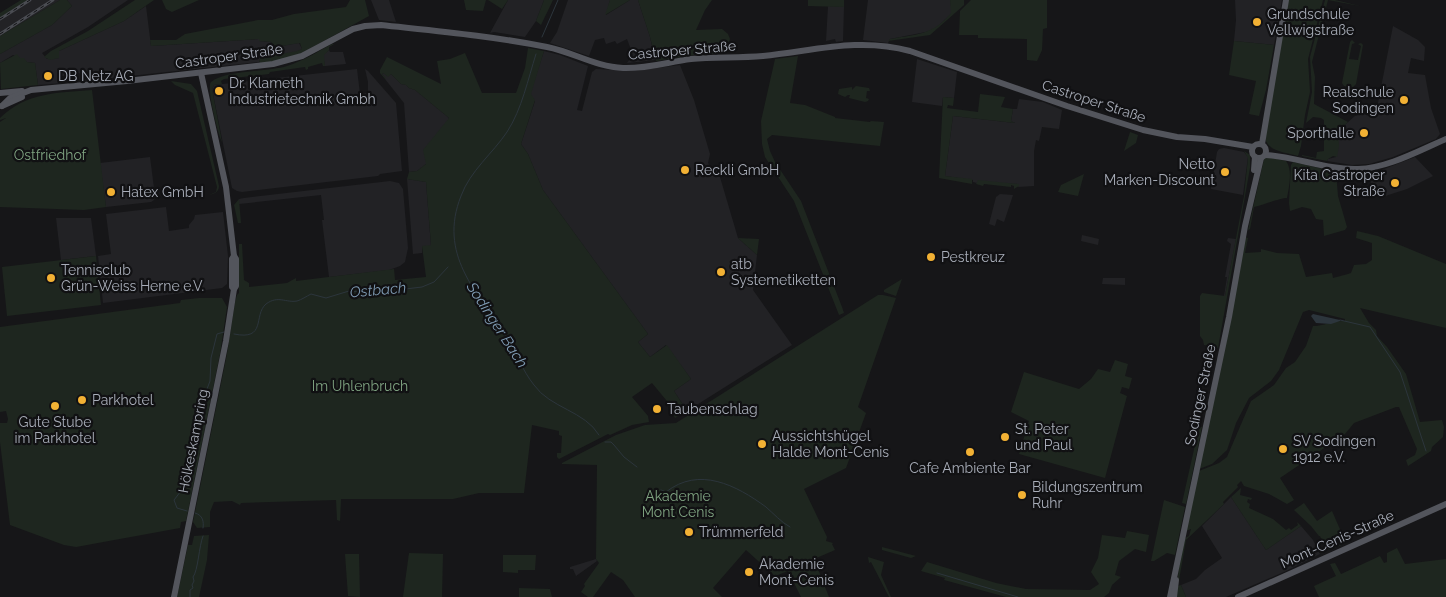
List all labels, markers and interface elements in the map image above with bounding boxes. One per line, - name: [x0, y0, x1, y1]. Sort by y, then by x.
- place label: Grundschule Vellwigstraße: [1267, 6, 1354, 38]
- marker: Grundschule Vellwigstraße: [1251, 16, 1263, 28]
- street label: Castroper Straße: [627, 37, 737, 63]
- street label: Castroper Straße: [174, 41, 284, 71]
- place label: DB Netz AG: [58, 68, 134, 84]
- marker: DB Netz AG: [42, 70, 54, 82]
- place label: Dr. Klameth Industrietechnik Gmbh: [229, 75, 376, 107]
- street label: Castroper Straße: [1040, 77, 1148, 125]
- place label: Realschule Sodingen: [1322, 84, 1394, 116]
- marker: Dr. Klameth Industrietechnik Gmbh: [213, 85, 225, 97]
- marker: Realschule Sodingen: [1398, 94, 1410, 106]
- place label: Sporthalle: [1287, 125, 1354, 141]
- marker: Sporthalle: [1358, 127, 1370, 139]
- park label: Ostfriedhof: [14, 147, 88, 163]
- place label: Netto Marken-Discount: [1104, 156, 1215, 188]
- place label: Reckli GmbH: [695, 162, 779, 178]
- marker: Reckli GmbH: [679, 164, 691, 176]
- marker: Netto Marken-Discount: [1219, 166, 1231, 178]
- place label: Kita Castroper Straße: [1294, 167, 1385, 199]
- marker: Kita Castroper Straße: [1389, 177, 1401, 189]
- place label: Hatex GmbH: [121, 184, 204, 200]
- marker: Hatex GmbH: [105, 186, 117, 198]
- place label: Pestkreuz: [941, 249, 1005, 265]
- marker: Pestkreuz: [925, 251, 937, 263]
- place label: atb Systemetiketten: [731, 256, 836, 288]
- place label: Tennisclub Grün-Weiss Herne e.V.: [61, 262, 204, 294]
- marker: atb Systemetiketten: [715, 266, 727, 278]
- marker: Tennisclub Grün-Weiss Herne e.V.: [45, 272, 57, 284]
- water label: Sodinger Bach: [462, 278, 531, 371]
- water label: Ostbach: [349, 279, 407, 301]
- street label: Sodinger Straße: [1181, 343, 1219, 447]
- park label: Im Uhlenbruch: [312, 378, 408, 394]
- street label: Hölkeskampring: [175, 388, 211, 494]
- place label: Parkhotel: [92, 392, 154, 408]
- marker: Parkhotel: [76, 394, 88, 406]
- marker: Gute Stube im Parkhotel: [49, 400, 61, 412]
- place label: Taubenschlag: [667, 401, 758, 417]
- marker: Taubenschlag: [651, 403, 663, 415]
- place label: Gute Stube im Parkhotel: [14, 414, 96, 446]
- place label: St. Peter und Paul: [1015, 421, 1072, 453]
- place label: Aussichtshügel Halde Mont-Cenis: [772, 428, 889, 460]
- marker: St. Peter und Paul: [999, 431, 1011, 443]
- place label: SV Sodingen 1912 e.V.: [1293, 433, 1376, 465]
- marker: Aussichtshügel Halde Mont-Cenis: [756, 438, 768, 450]
- marker: SV Sodingen 1912 e.V.: [1277, 443, 1289, 455]
- marker: Cafe Ambiente Bar: [964, 446, 976, 458]
- place label: Cafe Ambiente Bar: [909, 460, 1031, 476]
- place label: Bildungszentrum Ruhr: [1032, 479, 1143, 511]
- park label: Akademie Mont Cenis: [642, 488, 715, 520]
- marker: Bildungszentrum Ruhr: [1016, 489, 1028, 501]
- street label: Mont-Cenis-Straße: [1278, 507, 1396, 571]
- place label: Trümmerfeld: [699, 524, 784, 540]
- marker: Trümmerfeld: [683, 526, 695, 538]
- place label: Akademie Mont-Cenis: [759, 556, 834, 588]
- marker: Akademie Mont-Cenis: [743, 566, 755, 578]

